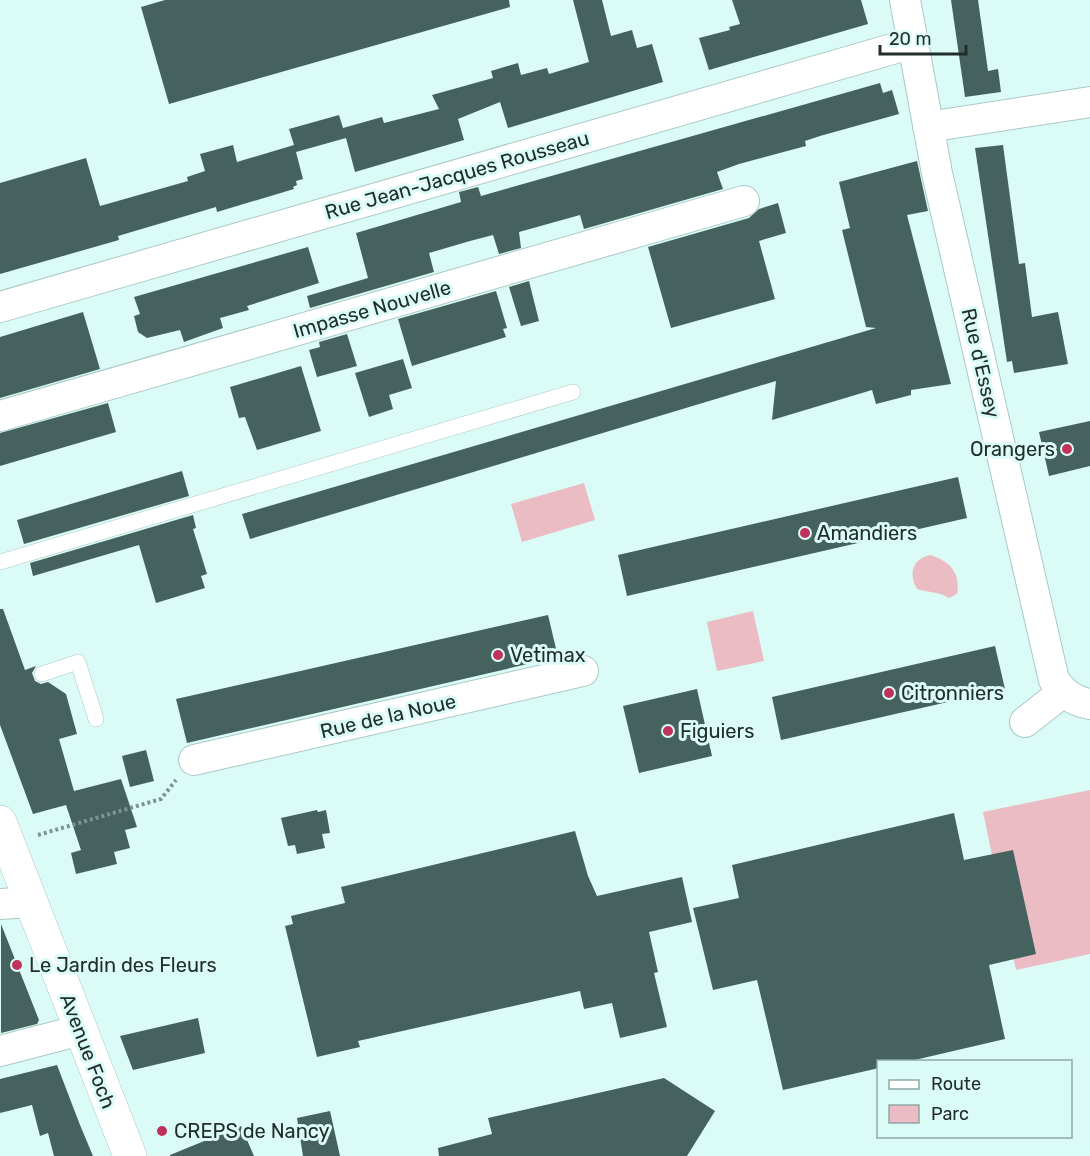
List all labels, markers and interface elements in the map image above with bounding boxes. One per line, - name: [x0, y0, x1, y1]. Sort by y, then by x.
- scale bar: [880, 18, 966, 56]
- text: 20 m: [889, 28, 931, 50]
- street label: Rue Jean-Jacques Rousseau: [322, 126, 592, 224]
- street label: Impasse Nouvelle: [290, 275, 454, 343]
- street label: Rue d'Essey: [957, 306, 1005, 420]
- place label: Orangers: [970, 437, 1055, 461]
- marker: Orangers: [1060, 442, 1074, 456]
- place label: Amandiers: [817, 521, 917, 545]
- marker: Amandiers: [798, 526, 812, 540]
- place label: Vetimax: [510, 643, 586, 667]
- marker: Vetimax: [491, 648, 505, 662]
- place label: Citronniers: [901, 681, 1004, 705]
- marker: Citronniers: [882, 686, 896, 700]
- street label: Rue de la Noue: [318, 689, 458, 743]
- place label: Figuiers: [680, 719, 754, 743]
- marker: Figuiers: [661, 724, 675, 738]
- place label: Le Jardin des Fleurs: [29, 953, 217, 977]
- marker: Le Jardin des Fleurs: [10, 958, 24, 972]
- street label: Avenue Foch: [55, 990, 121, 1112]
- legend: [877, 1060, 1072, 1138]
- text: Route: [931, 1073, 981, 1095]
- text: Parc: [931, 1103, 969, 1125]
- place label: CREPS de Nancy: [174, 1119, 330, 1143]
- marker: CREPS de Nancy: [155, 1124, 169, 1138]

